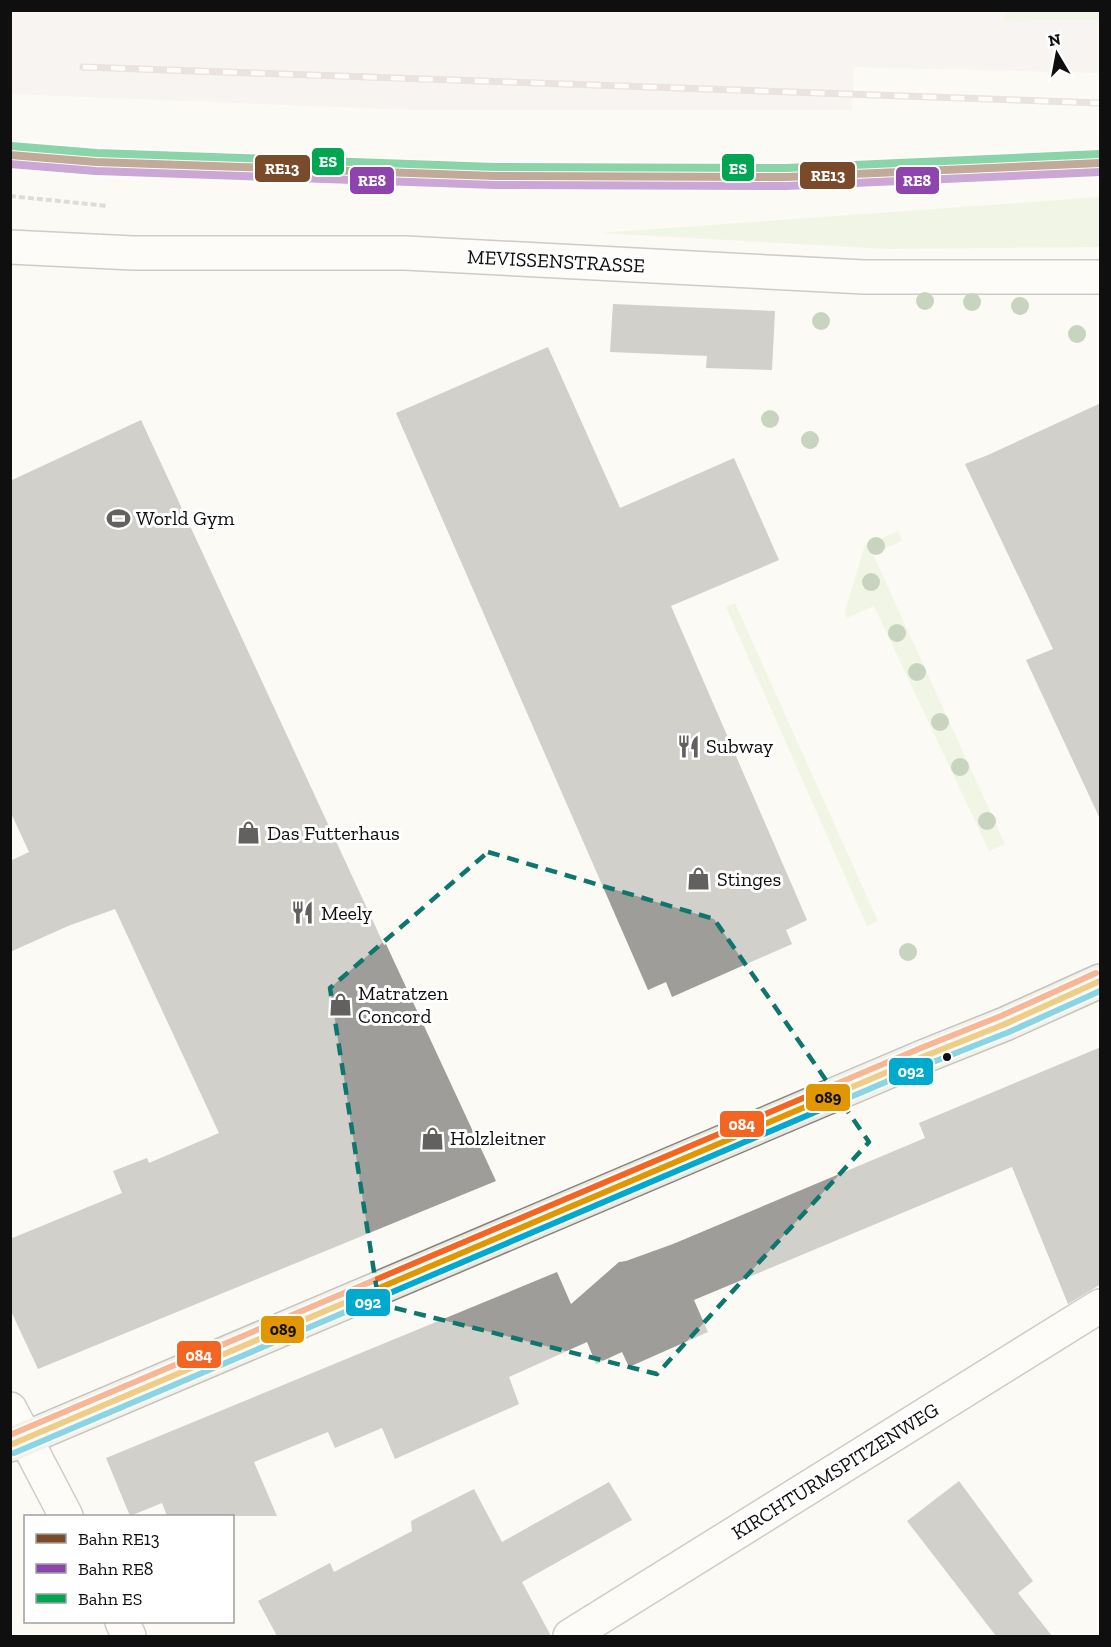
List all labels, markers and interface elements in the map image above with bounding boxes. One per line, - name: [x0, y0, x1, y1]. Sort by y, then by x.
- north arrow: [1027, 24, 1087, 84]
- text: N: [1047, 29, 1062, 50]
- line badge: ES: [311, 147, 345, 176]
- text: ES: [319, 152, 337, 171]
- line badge: ES: [721, 153, 755, 182]
- line badge: RE13: [254, 154, 311, 183]
- text: RE13: [265, 159, 300, 178]
- text: ES: [729, 159, 747, 178]
- line badge: RE13: [799, 161, 856, 190]
- line badge: RE8: [349, 166, 395, 195]
- text: RE13: [811, 166, 846, 185]
- line badge: RE8: [895, 166, 940, 195]
- text: RE8: [358, 171, 387, 190]
- text: RE8: [903, 171, 932, 190]
- street label: MEVISSENSTRASSE: [466, 244, 646, 278]
- sports icon: World Gym: [105, 505, 131, 531]
- place label: World Gym: [136, 506, 235, 530]
- restaurant icon: Subway: [675, 733, 701, 759]
- place label: Subway: [706, 734, 774, 758]
- shop icon: Das Futterhaus: [236, 820, 262, 846]
- place label: Das Futterhaus: [267, 821, 400, 845]
- shop icon: Stinges: [686, 866, 712, 892]
- place label: Stinges: [717, 867, 781, 891]
- restaurant icon: Meely: [290, 900, 316, 926]
- place label: Meely: [321, 901, 373, 925]
- place label: Matratzen Concord: [358, 981, 449, 1028]
- shop icon: Matratzen Concord: [327, 991, 353, 1017]
- unlabelled marker: [941, 1051, 953, 1063]
- line badge: 092: [888, 1057, 934, 1086]
- text: 092: [898, 1062, 925, 1081]
- line badge: 089: [805, 1083, 851, 1112]
- text: 089: [815, 1088, 842, 1107]
- line badge: 084: [719, 1110, 765, 1138]
- text: 084: [729, 1115, 755, 1134]
- shop icon: Holzleitner: [419, 1125, 445, 1151]
- place label: Holzleitner: [450, 1126, 547, 1150]
- line badge: 092: [345, 1288, 391, 1317]
- text: 092: [355, 1293, 382, 1312]
- line badge: 089: [260, 1315, 305, 1344]
- text: 089: [270, 1320, 297, 1339]
- line badge: 084: [176, 1340, 222, 1369]
- text: 084: [186, 1346, 212, 1365]
- street label: KIRCHTURMSPITZENWEG: [727, 1397, 943, 1545]
- legend: [24, 1515, 234, 1623]
- text: Bahn RE13: [78, 1528, 160, 1550]
- text: Bahn RE8: [78, 1558, 153, 1580]
- text: Bahn ES: [78, 1588, 142, 1610]

